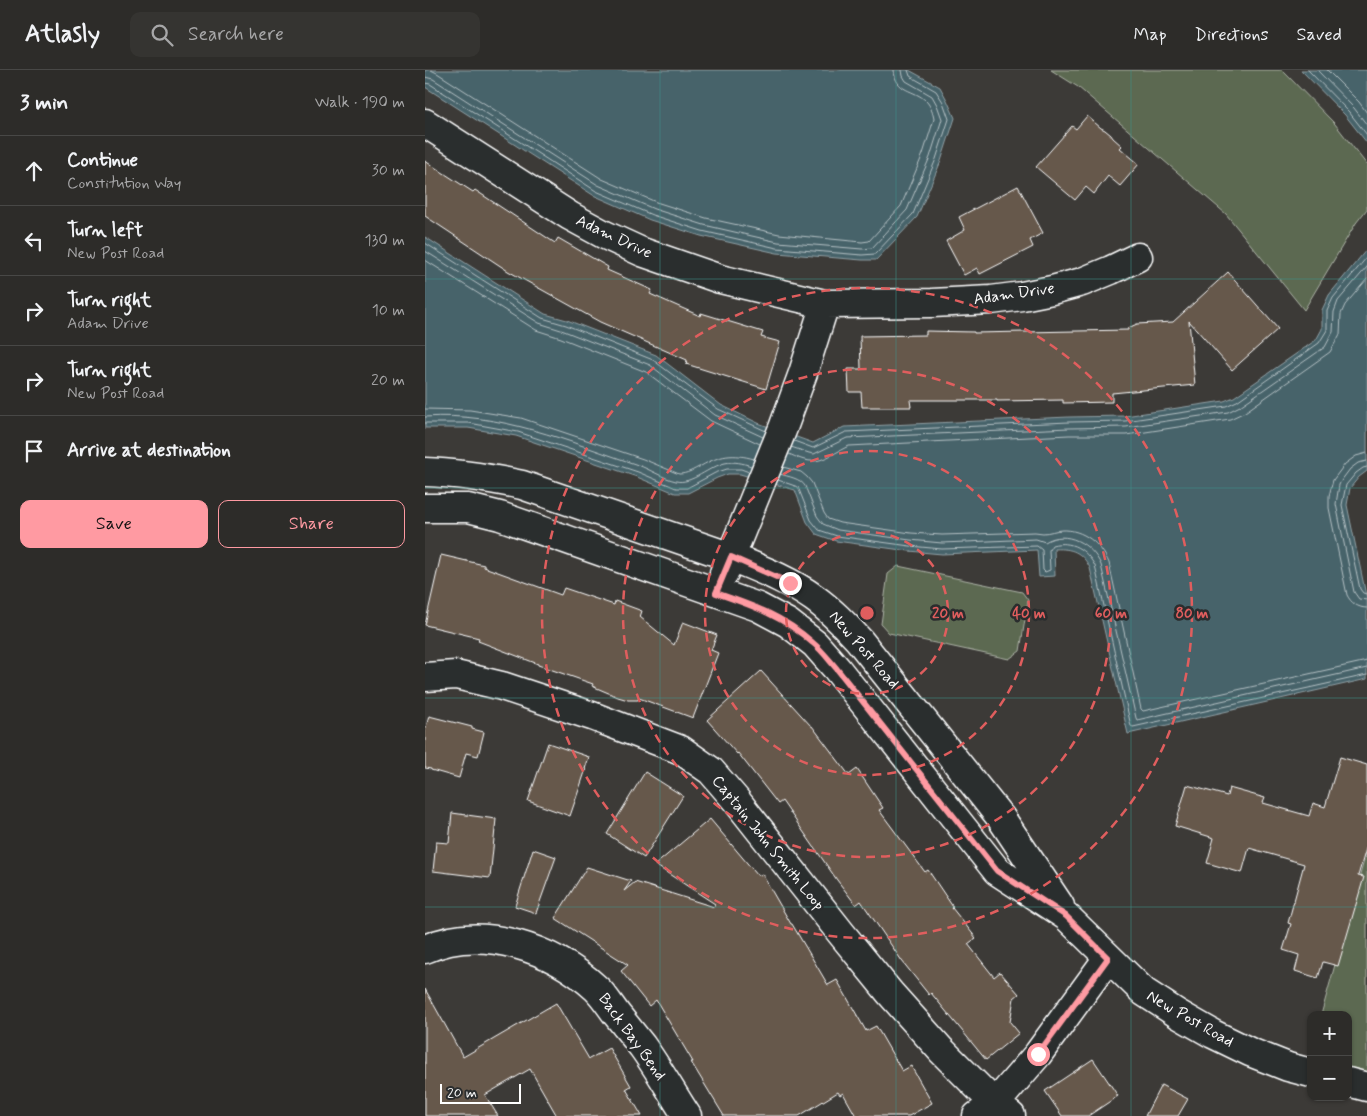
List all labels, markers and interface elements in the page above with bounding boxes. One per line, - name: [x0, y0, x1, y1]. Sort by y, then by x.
- search box: [130, 12, 480, 57]
- text: Atlasly: [25, 19, 100, 50]
- icon: search: [148, 21, 176, 49]
- text: Search here: [188, 22, 284, 47]
- text: Map: [1134, 23, 1167, 47]
- text: Directions: [1195, 23, 1269, 47]
- text: Saved: [1297, 23, 1342, 47]
- text: 3 min: [20, 89, 68, 117]
- text: Walk · 190 m: [315, 92, 405, 113]
- text: Continue: [67, 148, 138, 173]
- icon: ahead: [20, 157, 48, 185]
- text: 30 m: [372, 160, 405, 181]
- text: Constitution Way: [67, 173, 181, 194]
- street label: Adam Drive: [573, 210, 655, 264]
- text: Turn left: [67, 218, 143, 243]
- icon: left: [20, 227, 48, 255]
- text: 130 m: [364, 230, 405, 251]
- text: New Post Road: [67, 243, 164, 264]
- street label: Adam Drive: [972, 278, 1056, 310]
- text: Turn right: [67, 288, 151, 313]
- icon: right: [20, 297, 48, 325]
- text: 10 m: [372, 300, 405, 321]
- text: Adam Drive: [67, 313, 149, 334]
- text: Turn right: [67, 358, 151, 383]
- icon: right: [20, 367, 48, 395]
- text: 20 m: [371, 370, 405, 391]
- text: New Post Road: [67, 383, 164, 404]
- icon: arrive: [20, 437, 48, 465]
- text: Arrive at destination: [67, 438, 231, 463]
- button: Save: [20, 500, 208, 548]
- button: Share: [218, 500, 405, 548]
- route end: [779, 572, 802, 595]
- centre of rings: [858, 604, 876, 622]
- text: 20 m: [932, 604, 964, 624]
- text: 40 m: [1012, 604, 1046, 624]
- text: 60 m: [1095, 604, 1127, 624]
- text: 80 m: [1175, 604, 1209, 624]
- street label: New Post Road: [824, 606, 904, 694]
- street label: Captain John Smith Loop: [707, 771, 829, 915]
- street label: New Post Road: [1143, 986, 1237, 1052]
- street label: Back Bay Bend: [593, 989, 671, 1085]
- map controls: [1307, 1011, 1352, 1101]
- button: +: [1307, 1011, 1352, 1056]
- route start: [1027, 1043, 1050, 1066]
- button: −: [1307, 1056, 1352, 1101]
- scale bar: [440, 1081, 521, 1104]
- text: 20 m: [447, 1084, 477, 1102]

